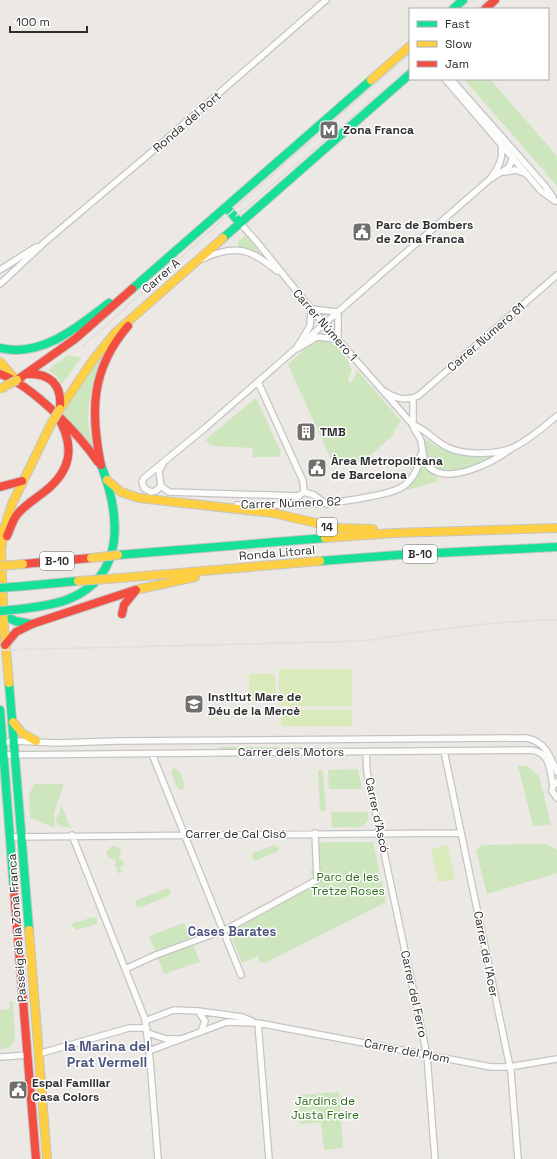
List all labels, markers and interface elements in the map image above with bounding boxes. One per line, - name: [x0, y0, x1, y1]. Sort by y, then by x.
- scale bar: [10, 8, 87, 34]
- legend: [409, 8, 549, 80]
- text: 100 m: [16, 14, 50, 30]
- text: Fast: [445, 16, 470, 32]
- text: Slow: [445, 36, 472, 52]
- text: Jam: [445, 56, 469, 72]
- street label: Ronda del Port: [150, 88, 224, 156]
- metro station icon: Zona Franca: [318, 119, 340, 141]
- place label: Zona Franca: [343, 122, 414, 138]
- place label: Parc de Bombers de Zona Franca: [376, 217, 473, 247]
- public building icon: Parc de Bombers de Zona Franca: [351, 221, 373, 243]
- street label: Carrer A: [139, 255, 184, 297]
- street label: Carrer Número 1: [289, 286, 361, 364]
- street label: Carrer Número 61: [444, 299, 528, 375]
- building icon: TMB: [295, 421, 317, 443]
- place label: TMB: [320, 424, 346, 440]
- place label: Àrea Metropolitana de Barcelona: [331, 453, 443, 483]
- public building icon: Àrea Metropolitana de Barcelona: [306, 457, 328, 479]
- street label: Carrer Número 62: [241, 493, 341, 513]
- road number: 14: [317, 518, 337, 536]
- street label: Ronda Litoral: [238, 542, 316, 564]
- road number: B-10: [403, 545, 437, 563]
- road number: B-10: [40, 552, 74, 570]
- place label: Institut Mare de Déu de la Mercè: [208, 689, 301, 719]
- school or university icon: Institut Mare de Déu de la Mercè: [183, 693, 205, 715]
- street label: Carrer dels Motors: [238, 744, 344, 760]
- street label: Carrer d'Ascó: [361, 776, 393, 854]
- street label: Carrer de Cal Cisó: [185, 826, 287, 842]
- street label: Passeig de la Zona Franca: [4, 853, 30, 1003]
- park label: Parc de les Tretze Roses: [311, 869, 385, 899]
- street label: Carrer de l'Acer: [470, 910, 502, 999]
- district label: Cases Barates: [188, 923, 276, 940]
- street label: Carrer del Ferro: [397, 949, 431, 1039]
- street label: Carrer del Plom: [363, 1035, 451, 1067]
- district label: la Marina del Prat Vermell: [64, 1037, 150, 1071]
- place label: Espai Familiar Casa Colors: [32, 1075, 111, 1105]
- public building icon: Espai Familiar Casa Colors: [7, 1079, 29, 1101]
- park label: Jardins de Justa Freire: [291, 1093, 359, 1123]

